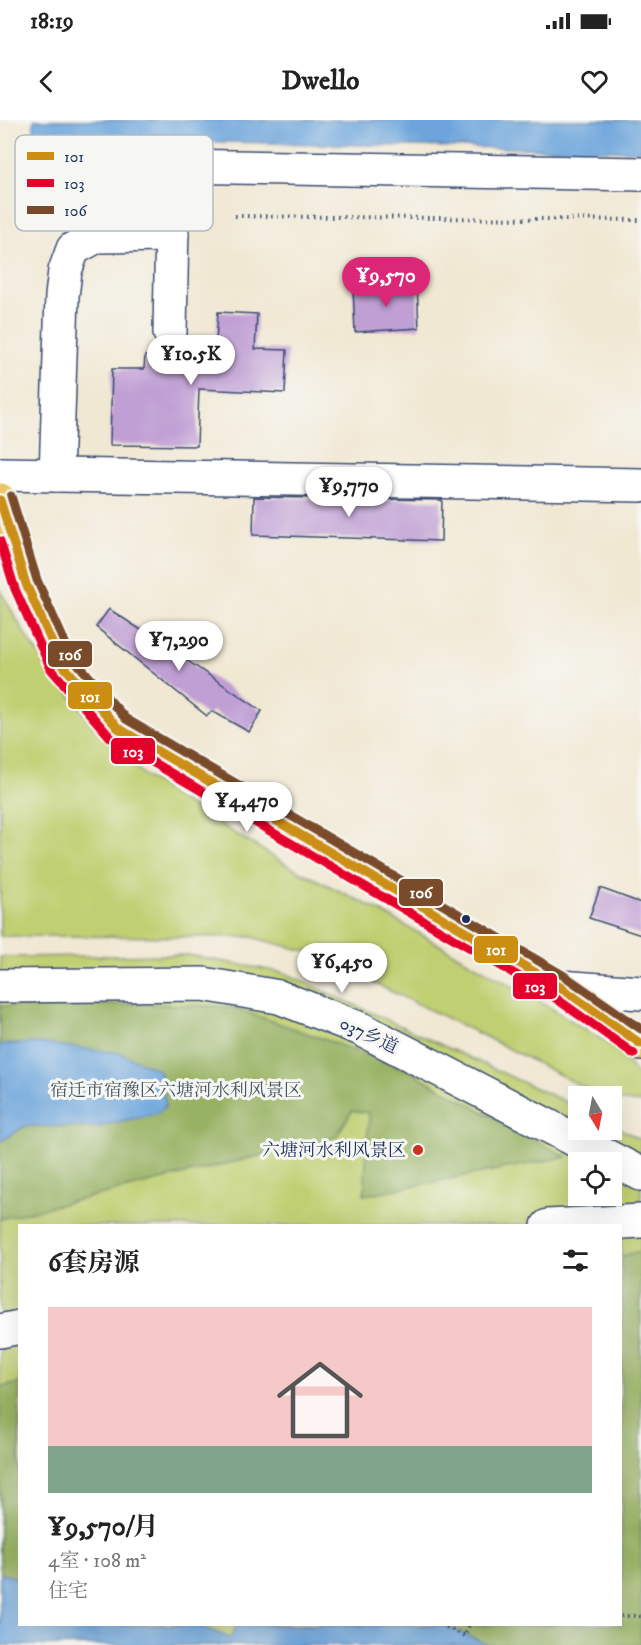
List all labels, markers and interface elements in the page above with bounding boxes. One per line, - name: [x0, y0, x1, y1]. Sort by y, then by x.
- text: 18:19: [30, 8, 74, 35]
- text: Dwello: [282, 64, 359, 98]
- icon: back: [30, 65, 63, 98]
- icon: heart: [578, 65, 611, 98]
- legend: [15, 135, 213, 231]
- text: 101: [64, 147, 84, 167]
- text: 103: [64, 174, 84, 194]
- text: 106: [64, 201, 87, 221]
- pin: ¥9,570: [337, 257, 435, 308]
- text: ¥9,570: [356, 264, 416, 289]
- pin: ¥10.5K: [142, 335, 240, 386]
- text: ¥10.5K: [161, 342, 221, 367]
- pin: ¥9,770: [300, 467, 398, 518]
- text: ¥9,770: [319, 474, 379, 499]
- pin: ¥7,290: [130, 621, 228, 672]
- text: ¥7,290: [149, 628, 209, 653]
- line badge: 106: [47, 640, 93, 668]
- text: 106: [59, 645, 83, 665]
- line badge: 101: [67, 681, 113, 710]
- text: 101: [80, 687, 100, 707]
- line badge: 103: [110, 737, 156, 765]
- text: 103: [123, 742, 143, 762]
- pin: ¥4,470: [198, 782, 296, 833]
- text: ¥4,470: [215, 789, 279, 814]
- line badge: 106: [398, 878, 444, 907]
- text: 106: [410, 883, 434, 903]
- unlabelled marker: [460, 913, 472, 925]
- line badge: 101: [473, 935, 519, 964]
- text: 101: [486, 940, 506, 960]
- pin: ¥6,450: [293, 943, 391, 994]
- text: ¥6,450: [311, 950, 373, 975]
- line badge: 103: [512, 972, 558, 1000]
- text: 103: [525, 977, 545, 997]
- street label: 037乡道: [336, 1013, 401, 1059]
- park label: 宿迁市宿豫区六塘河水利风景区: [50, 1080, 302, 1102]
- north arrow: [568, 1086, 622, 1140]
- map controls: [568, 1086, 622, 1206]
- place label: 六塘河水利风景区: [262, 1140, 406, 1162]
- marker: 六塘河水利风景区: [411, 1143, 425, 1157]
- button: locate: [568, 1152, 622, 1206]
- icon: filters: [559, 1244, 592, 1277]
- text: 6套房源: [48, 1247, 140, 1280]
- icon: home: [266, 1346, 374, 1454]
- text: ¥9,570/月: [48, 1511, 159, 1544]
- text: 4室 · 108 m²: [48, 1549, 146, 1574]
- text: 住宅: [48, 1579, 88, 1604]

